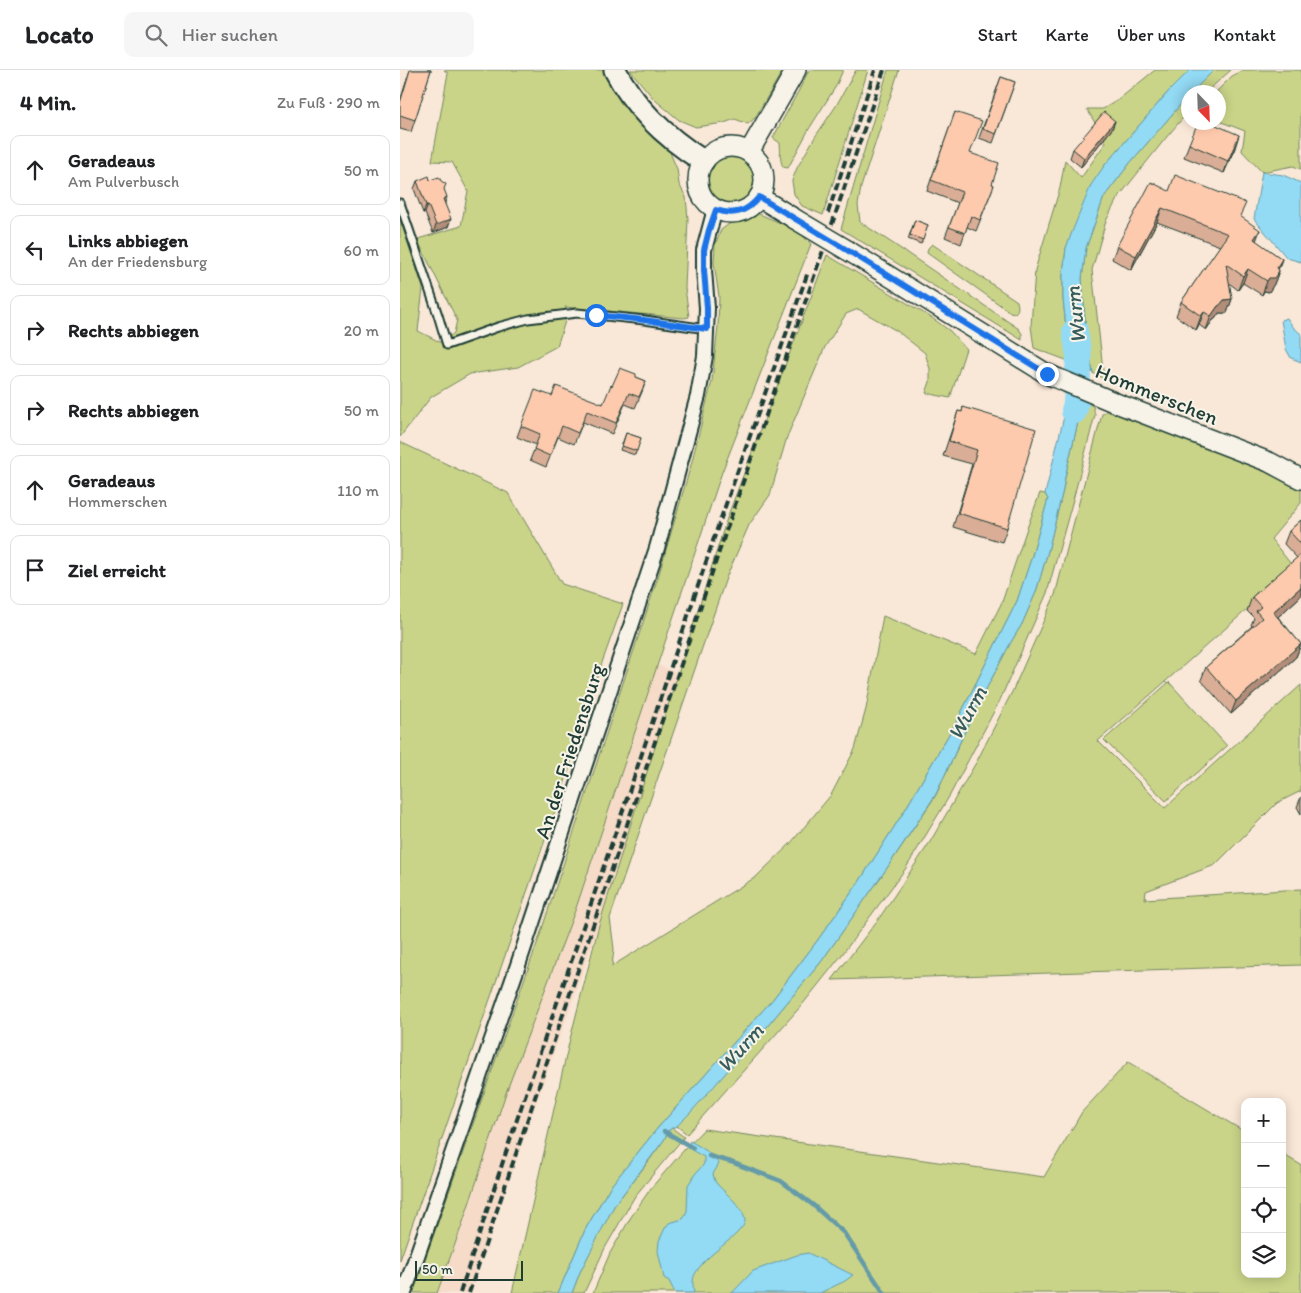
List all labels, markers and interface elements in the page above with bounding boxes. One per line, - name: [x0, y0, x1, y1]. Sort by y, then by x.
- search box: [124, 12, 474, 57]
- text: Locato: [25, 20, 94, 49]
- icon: search: [142, 21, 170, 49]
- text: Hier suchen: [182, 23, 278, 46]
- text: Start: [978, 24, 1017, 46]
- text: Karte: [1045, 24, 1089, 46]
- text: Über uns: [1117, 24, 1186, 46]
- text: Kontakt: [1214, 24, 1276, 46]
- north arrow: [1181, 85, 1226, 130]
- text: 4 Min.: [20, 90, 76, 115]
- text: Zu Fuß · 290 m: [277, 93, 380, 112]
- text: Geradeaus: [68, 149, 155, 172]
- icon: ahead: [21, 156, 49, 184]
- text: 50 m: [344, 161, 379, 180]
- text: Am Pulverbusch: [68, 172, 179, 191]
- text: Links abbiegen: [68, 229, 188, 252]
- icon: left: [21, 236, 49, 264]
- text: 60 m: [344, 241, 379, 260]
- text: An der Friedensburg: [68, 252, 207, 271]
- water label: Wurm: [1059, 285, 1091, 345]
- route start: [585, 304, 608, 327]
- icon: right: [21, 316, 49, 344]
- text: Rechts abbiegen: [68, 319, 199, 342]
- text: 20 m: [344, 321, 379, 340]
- street label: Hommerschen: [1092, 358, 1222, 430]
- route end: [1036, 363, 1059, 386]
- icon: right: [21, 396, 49, 424]
- text: Rechts abbiegen: [68, 399, 199, 422]
- text: 50 m: [344, 401, 379, 420]
- text: Geradeaus: [68, 469, 155, 492]
- icon: ahead: [21, 476, 49, 504]
- text: 110 m: [337, 481, 379, 500]
- text: Hommerschen: [68, 492, 167, 511]
- icon: arrive: [21, 556, 49, 584]
- text: Ziel erreicht: [68, 559, 166, 582]
- street label: An der Friedensburg: [529, 660, 609, 842]
- water label: Wurm: [941, 681, 993, 745]
- water label: Wurm: [711, 1017, 769, 1078]
- map controls: [1241, 1098, 1286, 1278]
- button: +: [1241, 1098, 1286, 1143]
- button: −: [1241, 1143, 1286, 1188]
- button: locate: [1241, 1188, 1286, 1233]
- button: layers: [1241, 1233, 1286, 1278]
- scale bar: [415, 1258, 522, 1281]
- text: 50 m: [422, 1261, 453, 1278]

